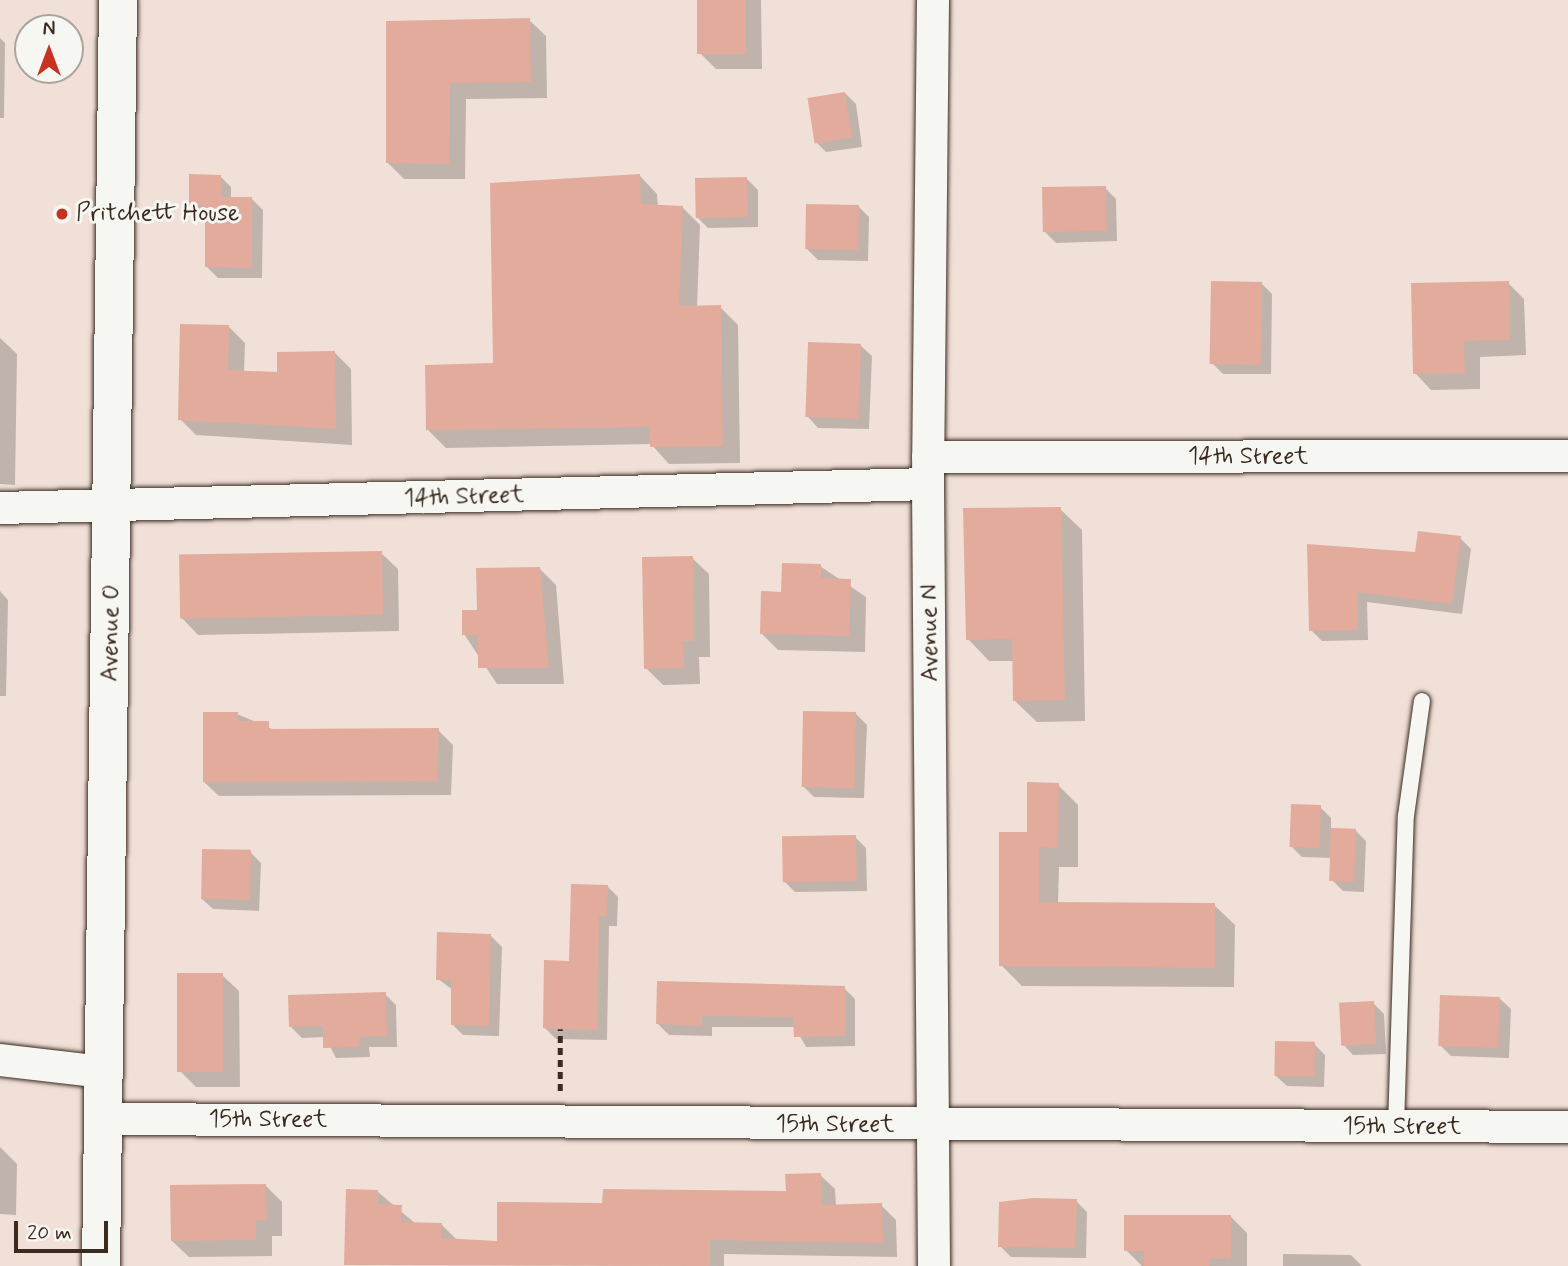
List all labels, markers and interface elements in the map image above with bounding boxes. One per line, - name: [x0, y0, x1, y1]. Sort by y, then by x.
- north arrow: [14, 14, 84, 84]
- text: N: [43, 17, 55, 42]
- place label: Pritchett House: [76, 200, 239, 228]
- marker: Pritchett House: [54, 206, 70, 222]
- street label: 14th Street: [1188, 443, 1308, 471]
- street label: 14th Street: [403, 481, 525, 513]
- street label: Avenue O: [96, 584, 126, 682]
- street label: Avenue N: [915, 584, 945, 682]
- street label: 15th Street: [209, 1106, 327, 1134]
- street label: 15th Street: [776, 1111, 894, 1139]
- street label: 15th Street: [1343, 1113, 1461, 1141]
- scale bar: [18, 1206, 112, 1250]
- text: 20 m: [27, 1219, 72, 1247]

